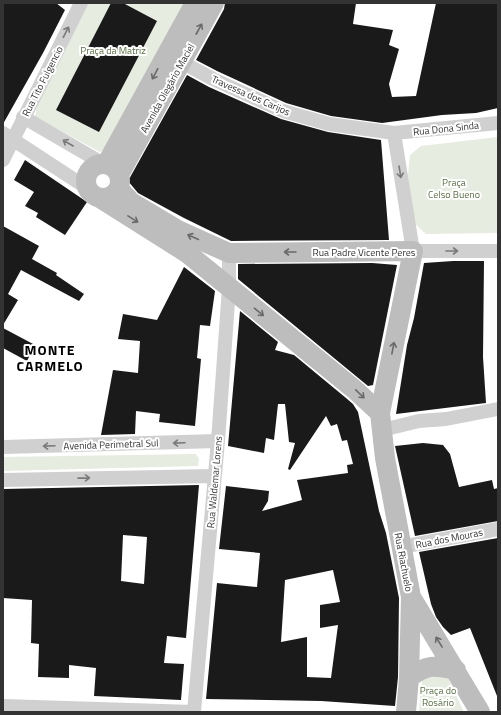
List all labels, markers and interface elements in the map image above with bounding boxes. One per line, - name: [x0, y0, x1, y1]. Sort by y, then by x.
- one-way arrow: [196, 23, 204, 35]
- one-way arrow: [63, 26, 70, 38]
- street label: Avenida Olegário Maciel: [137, 41, 198, 136]
- street label: Rua Tito Fulgencio: [18, 43, 67, 119]
- park label: Praça da Matriz: [80, 43, 146, 58]
- one-way arrow: [151, 68, 159, 80]
- street label: Travessa dos Carijos: [209, 71, 293, 120]
- street label: Rua Dona Sinda: [412, 118, 480, 139]
- one-way arrow: [62, 139, 74, 147]
- one-way arrow: [396, 165, 404, 178]
- park label: Praça Celso Bueno: [428, 175, 480, 202]
- one-way arrow: [127, 214, 138, 223]
- one-way arrow: [188, 233, 200, 240]
- street label: Rua Padre Vicente Peres: [313, 245, 416, 260]
- one-way arrow: [445, 247, 458, 255]
- one-way arrow: [284, 248, 297, 256]
- one-way arrow: [254, 308, 265, 317]
- district label: MONTE CARMELO: [16, 339, 84, 376]
- one-way arrow: [390, 342, 398, 355]
- one-way arrow: [355, 389, 365, 399]
- street label: Avenida Perimetral Sul: [63, 435, 159, 454]
- street label: Rua Waldemar Lorens: [203, 435, 226, 529]
- one-way arrow: [173, 439, 186, 446]
- one-way arrow: [43, 442, 56, 450]
- one-way arrow: [77, 475, 90, 482]
- street label: Rua dos Mouras: [414, 525, 484, 552]
- street label: Rua Riachuelo: [390, 531, 417, 593]
- one-way arrow: [434, 636, 442, 648]
- park label: Praça do Rosário: [420, 683, 456, 710]

